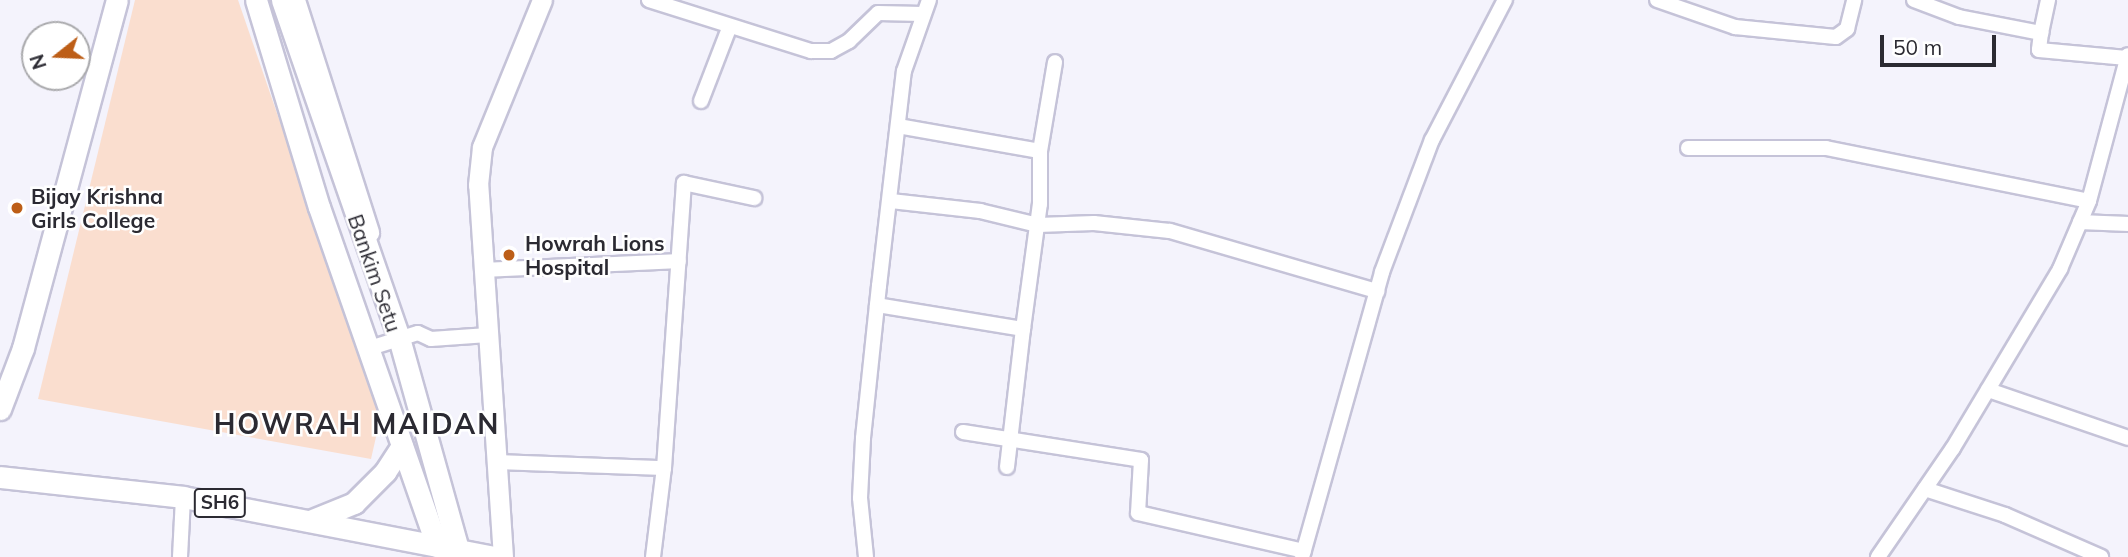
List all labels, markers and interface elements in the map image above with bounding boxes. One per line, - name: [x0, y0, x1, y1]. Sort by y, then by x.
- north arrow: [21, 21, 91, 91]
- scale bar: [1883, 21, 1998, 65]
- text: 50 m: [1893, 34, 1942, 60]
- text: N: [24, 51, 52, 72]
- place label: Bijay Krishna Girls College: [31, 183, 163, 233]
- marker: Bijay Krishna Girls College: [9, 200, 25, 216]
- street label: Bankim Setu: [343, 211, 407, 335]
- place label: Howrah Lions Hospital: [525, 230, 664, 280]
- marker: Howrah Lions Hospital: [499, 245, 519, 265]
- district label: HOWRAH MAIDAN: [215, 407, 499, 441]
- road number: SH6: [194, 488, 246, 518]

